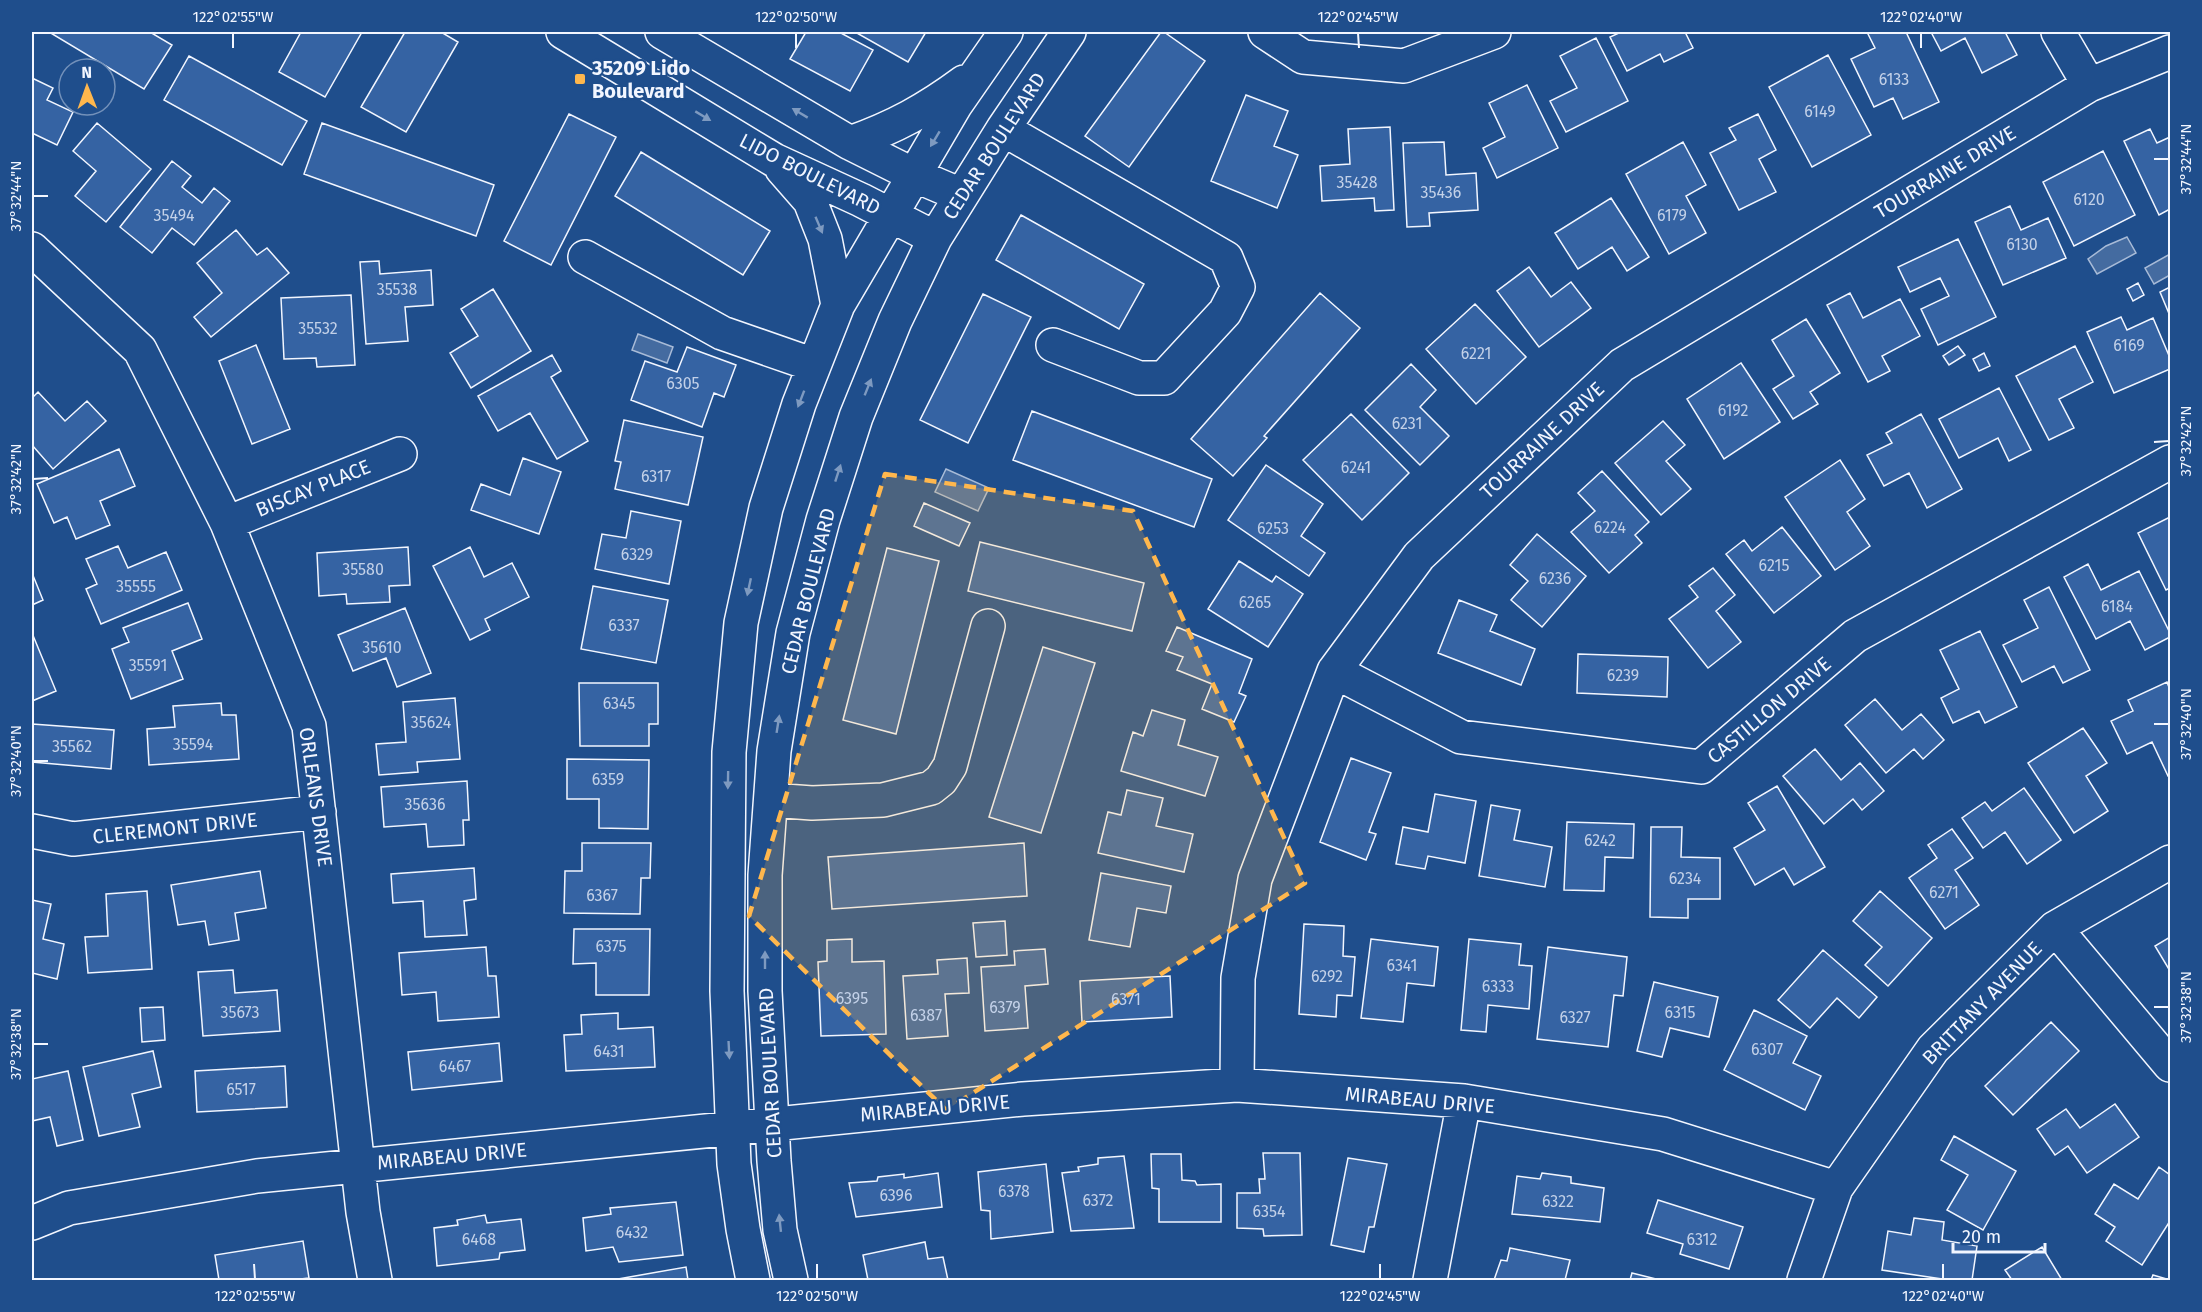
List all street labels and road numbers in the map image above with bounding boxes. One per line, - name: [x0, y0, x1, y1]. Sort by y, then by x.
- street label: CEDAR BOULEVARD: [937, 68, 1051, 224]
- street label: TOURRAINE DRIVE: [1870, 120, 2020, 224]
- street label: LIDO BOULEVARD: [735, 128, 885, 220]
- street label: TOURRAINE DRIVE: [1475, 376, 1609, 504]
- street label: BISCAY PLACE: [252, 454, 374, 522]
- street label: CEDAR BOULEVARD: [776, 505, 840, 677]
- street label: CASTILLON DRIVE: [1702, 651, 1836, 769]
- street label: ORLEANS DRIVE: [294, 726, 338, 868]
- street label: CLEREMONT DRIVE: [91, 807, 259, 849]
- street label: BRITTANY AVENUE: [1917, 936, 2047, 1070]
- street label: CEDAR BOULEVARD: [754, 987, 786, 1159]
- street label: MIRABEAU DRIVE: [1344, 1081, 1496, 1119]
- street label: MIRABEAU DRIVE: [859, 1089, 1011, 1127]
- street label: MIRABEAU DRIVE: [376, 1137, 528, 1175]

